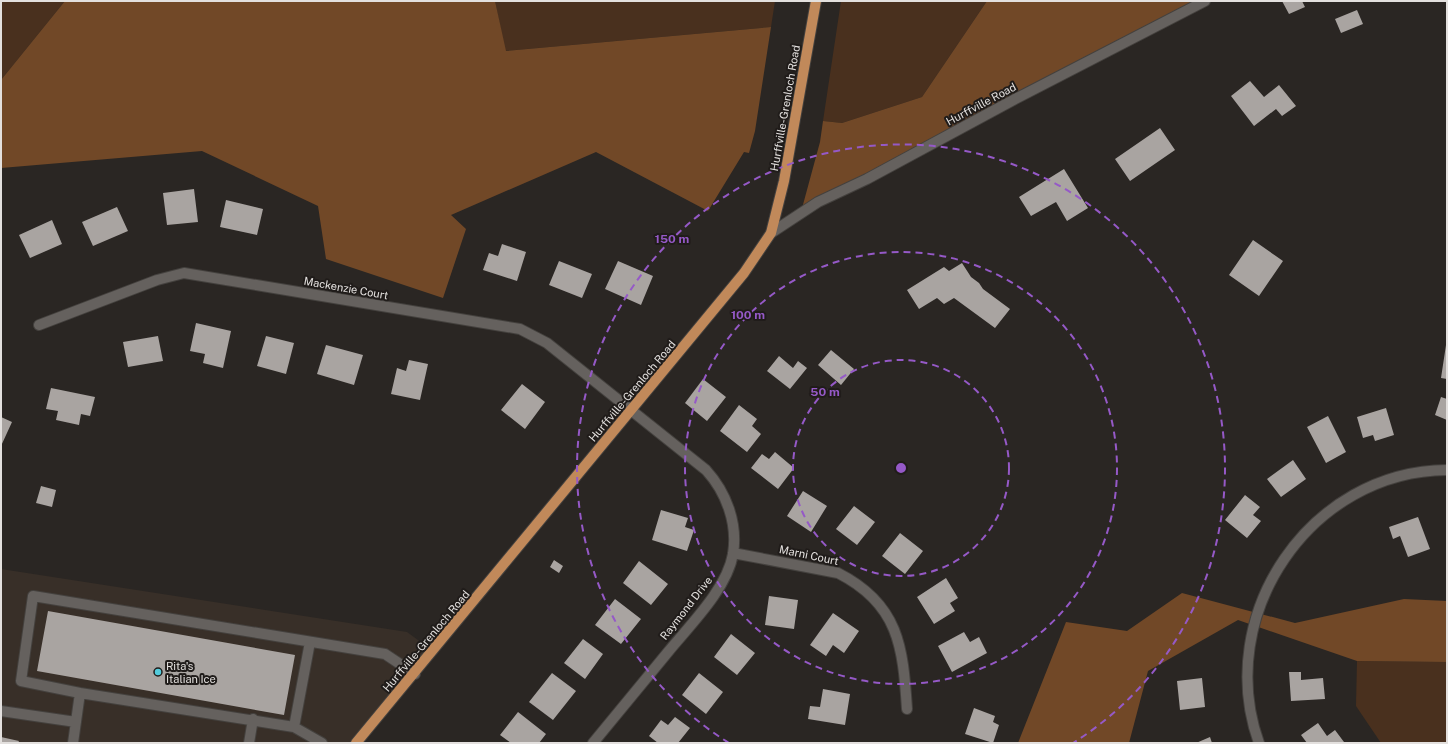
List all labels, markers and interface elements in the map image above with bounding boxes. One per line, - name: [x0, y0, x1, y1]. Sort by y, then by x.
- street label: Hurffville-Grenloch Road: [768, 44, 802, 172]
- street label: Hurffville Road: [944, 81, 1018, 127]
- text: 150 m: [655, 232, 689, 246]
- street label: Mackenzie Court: [303, 275, 389, 301]
- text: 100 m: [731, 308, 765, 322]
- street label: Hurffville-Grenloch Road: [586, 338, 678, 444]
- text: 50 m: [810, 385, 840, 399]
- centre of rings: [894, 461, 908, 475]
- street label: Marni Court: [778, 543, 840, 567]
- street label: Raymond Drive: [658, 574, 714, 642]
- street label: Hurffville-Grenloch Road: [380, 588, 472, 694]
- place label: Rita's Italian Ice: [166, 660, 216, 685]
- marker: Rita's Italian Ice: [153, 667, 163, 677]

